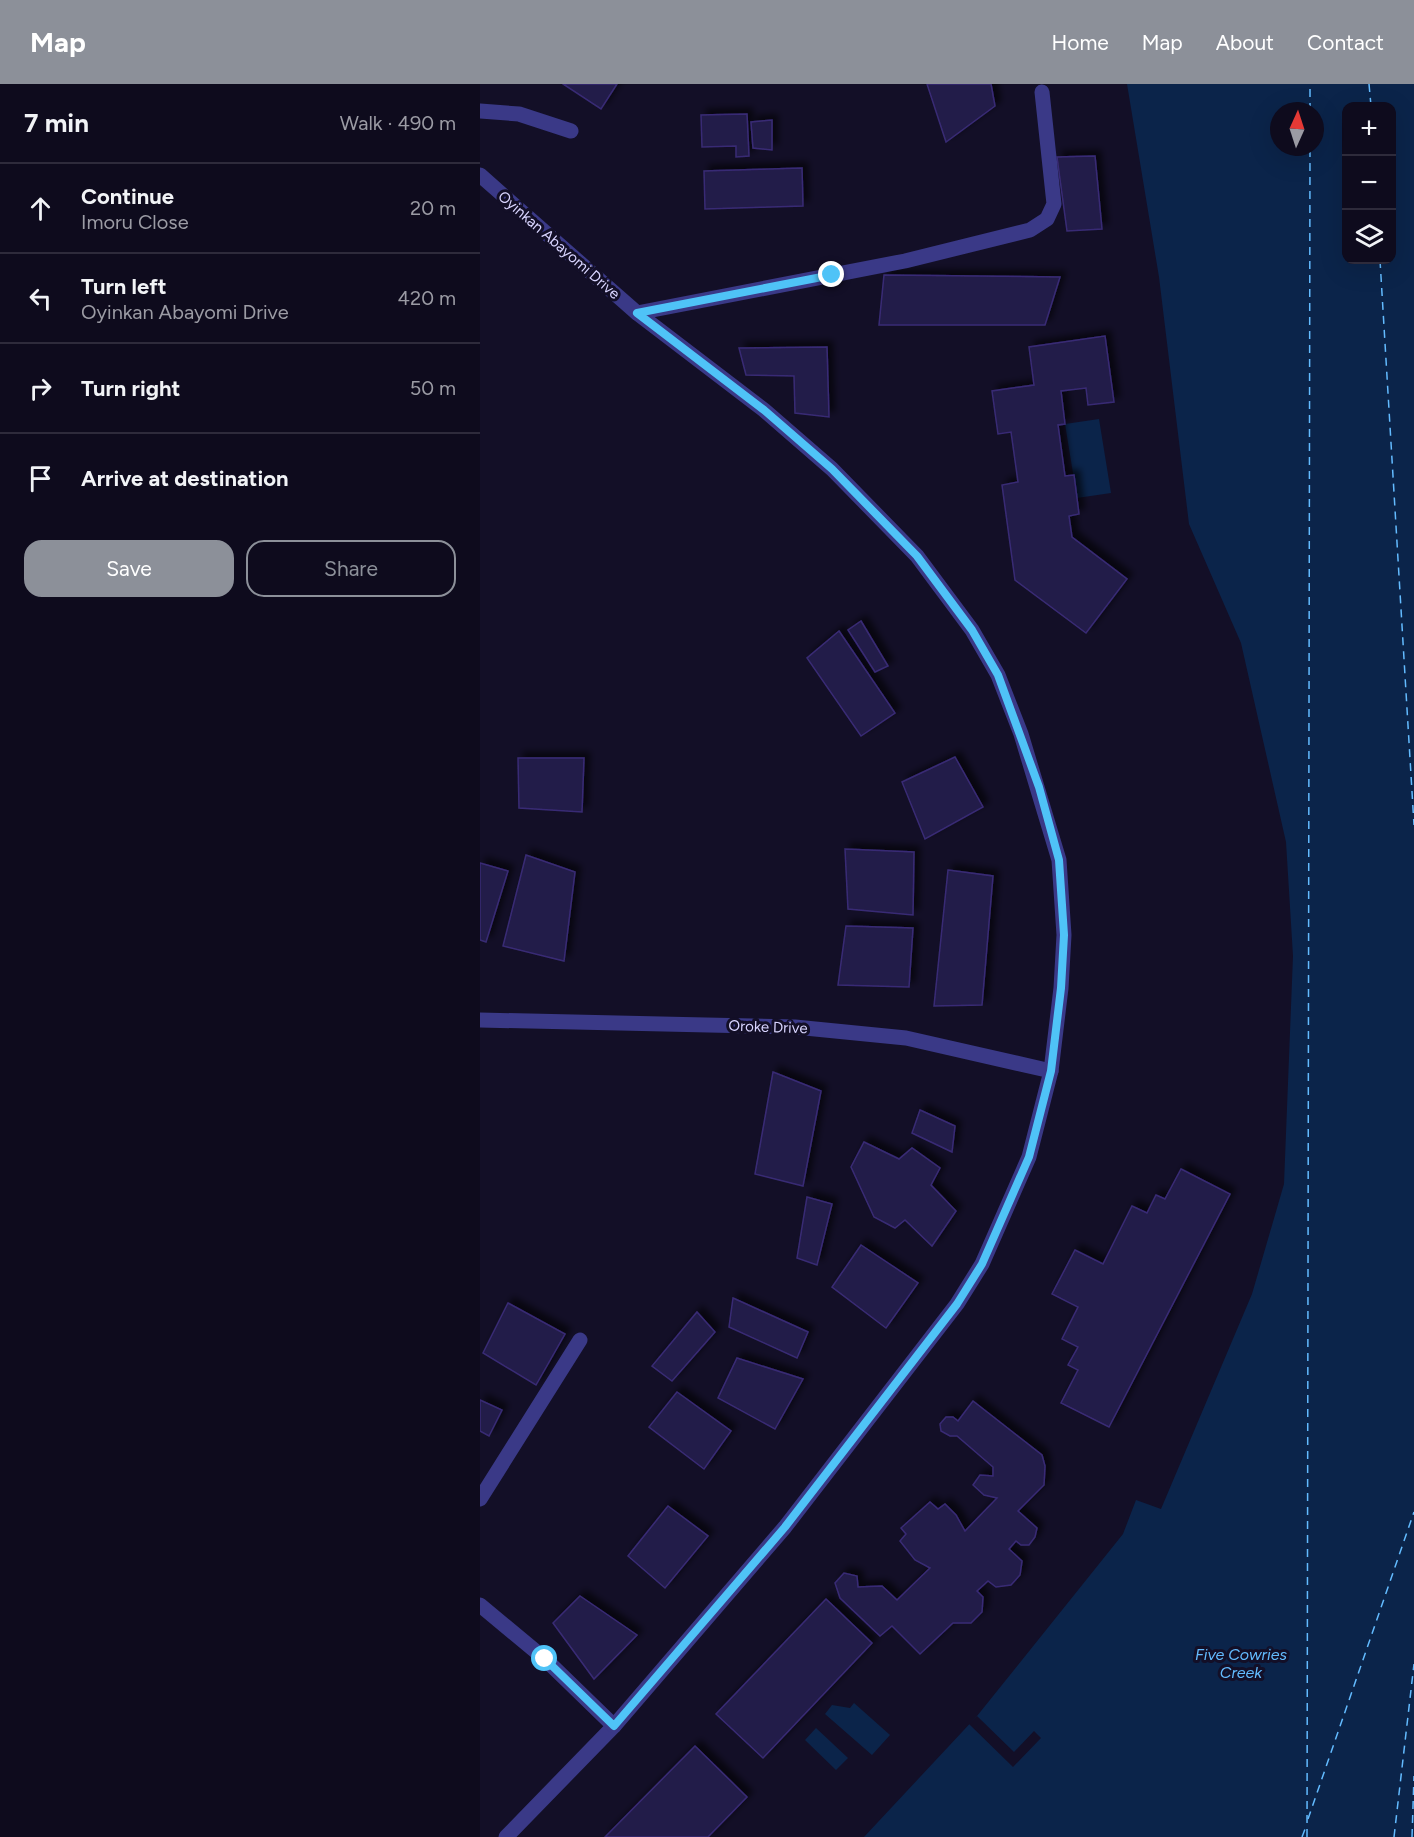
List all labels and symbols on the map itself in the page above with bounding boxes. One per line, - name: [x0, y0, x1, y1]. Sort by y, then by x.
- north arrow: [1270, 102, 1324, 156]
- street label: Oyinkan Abayomi Drive: [494, 187, 624, 303]
- route end: [818, 261, 844, 287]
- street label: Oroke Drive: [728, 1017, 808, 1037]
- route start: [531, 1645, 557, 1671]
- water label: Five Cowries Creek: [1195, 1645, 1287, 1682]

